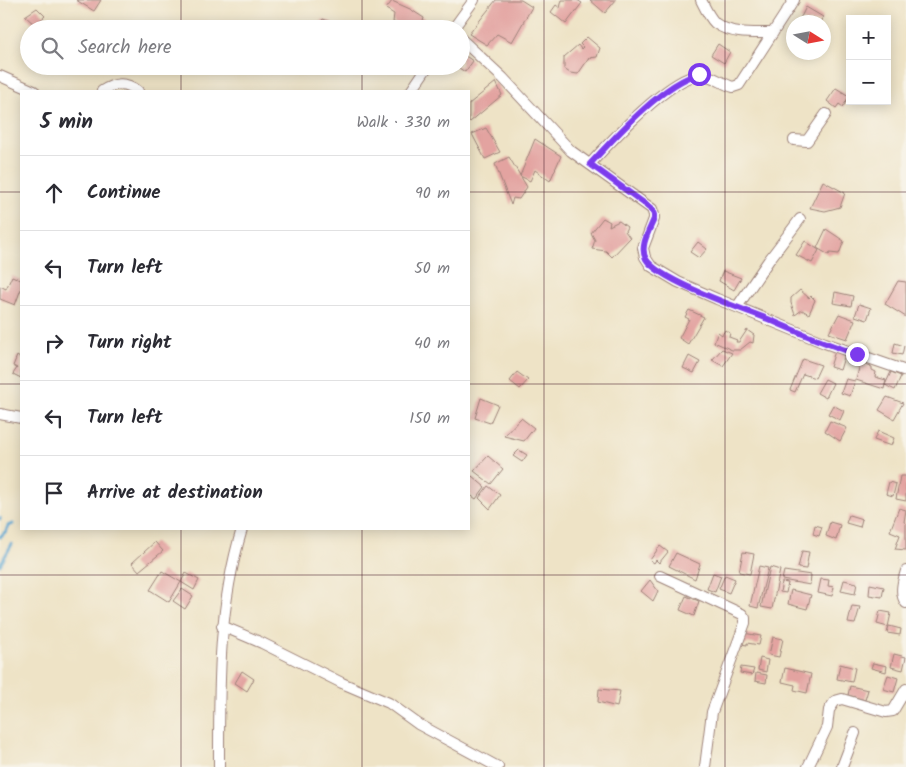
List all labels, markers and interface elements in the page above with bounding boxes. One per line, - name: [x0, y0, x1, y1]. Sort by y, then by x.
- north arrow: [786, 15, 831, 60]
- map controls: [846, 15, 891, 105]
- button: +: [846, 15, 891, 60]
- search box: [20, 20, 470, 75]
- text: Search here: [78, 33, 172, 63]
- icon: search: [38, 34, 66, 62]
- button: −: [846, 60, 891, 105]
- route start: [688, 63, 711, 86]
- text: 5 min: [40, 106, 93, 139]
- text: Walk · 330 m: [357, 110, 450, 135]
- text: Continue: [87, 178, 160, 208]
- icon: ahead: [40, 179, 68, 207]
- text: 90 m: [415, 181, 450, 206]
- text: Turn left: [87, 253, 162, 283]
- icon: left: [40, 254, 68, 282]
- text: 50 m: [414, 256, 450, 281]
- text: Turn right: [87, 328, 172, 358]
- icon: right: [40, 329, 68, 357]
- text: 40 m: [414, 331, 450, 356]
- route end: [846, 343, 869, 366]
- text: Turn left: [87, 403, 162, 433]
- icon: left: [40, 404, 68, 432]
- text: 150 m: [409, 406, 450, 431]
- text: Arrive at destination: [87, 478, 263, 508]
- icon: arrive: [40, 479, 68, 507]

